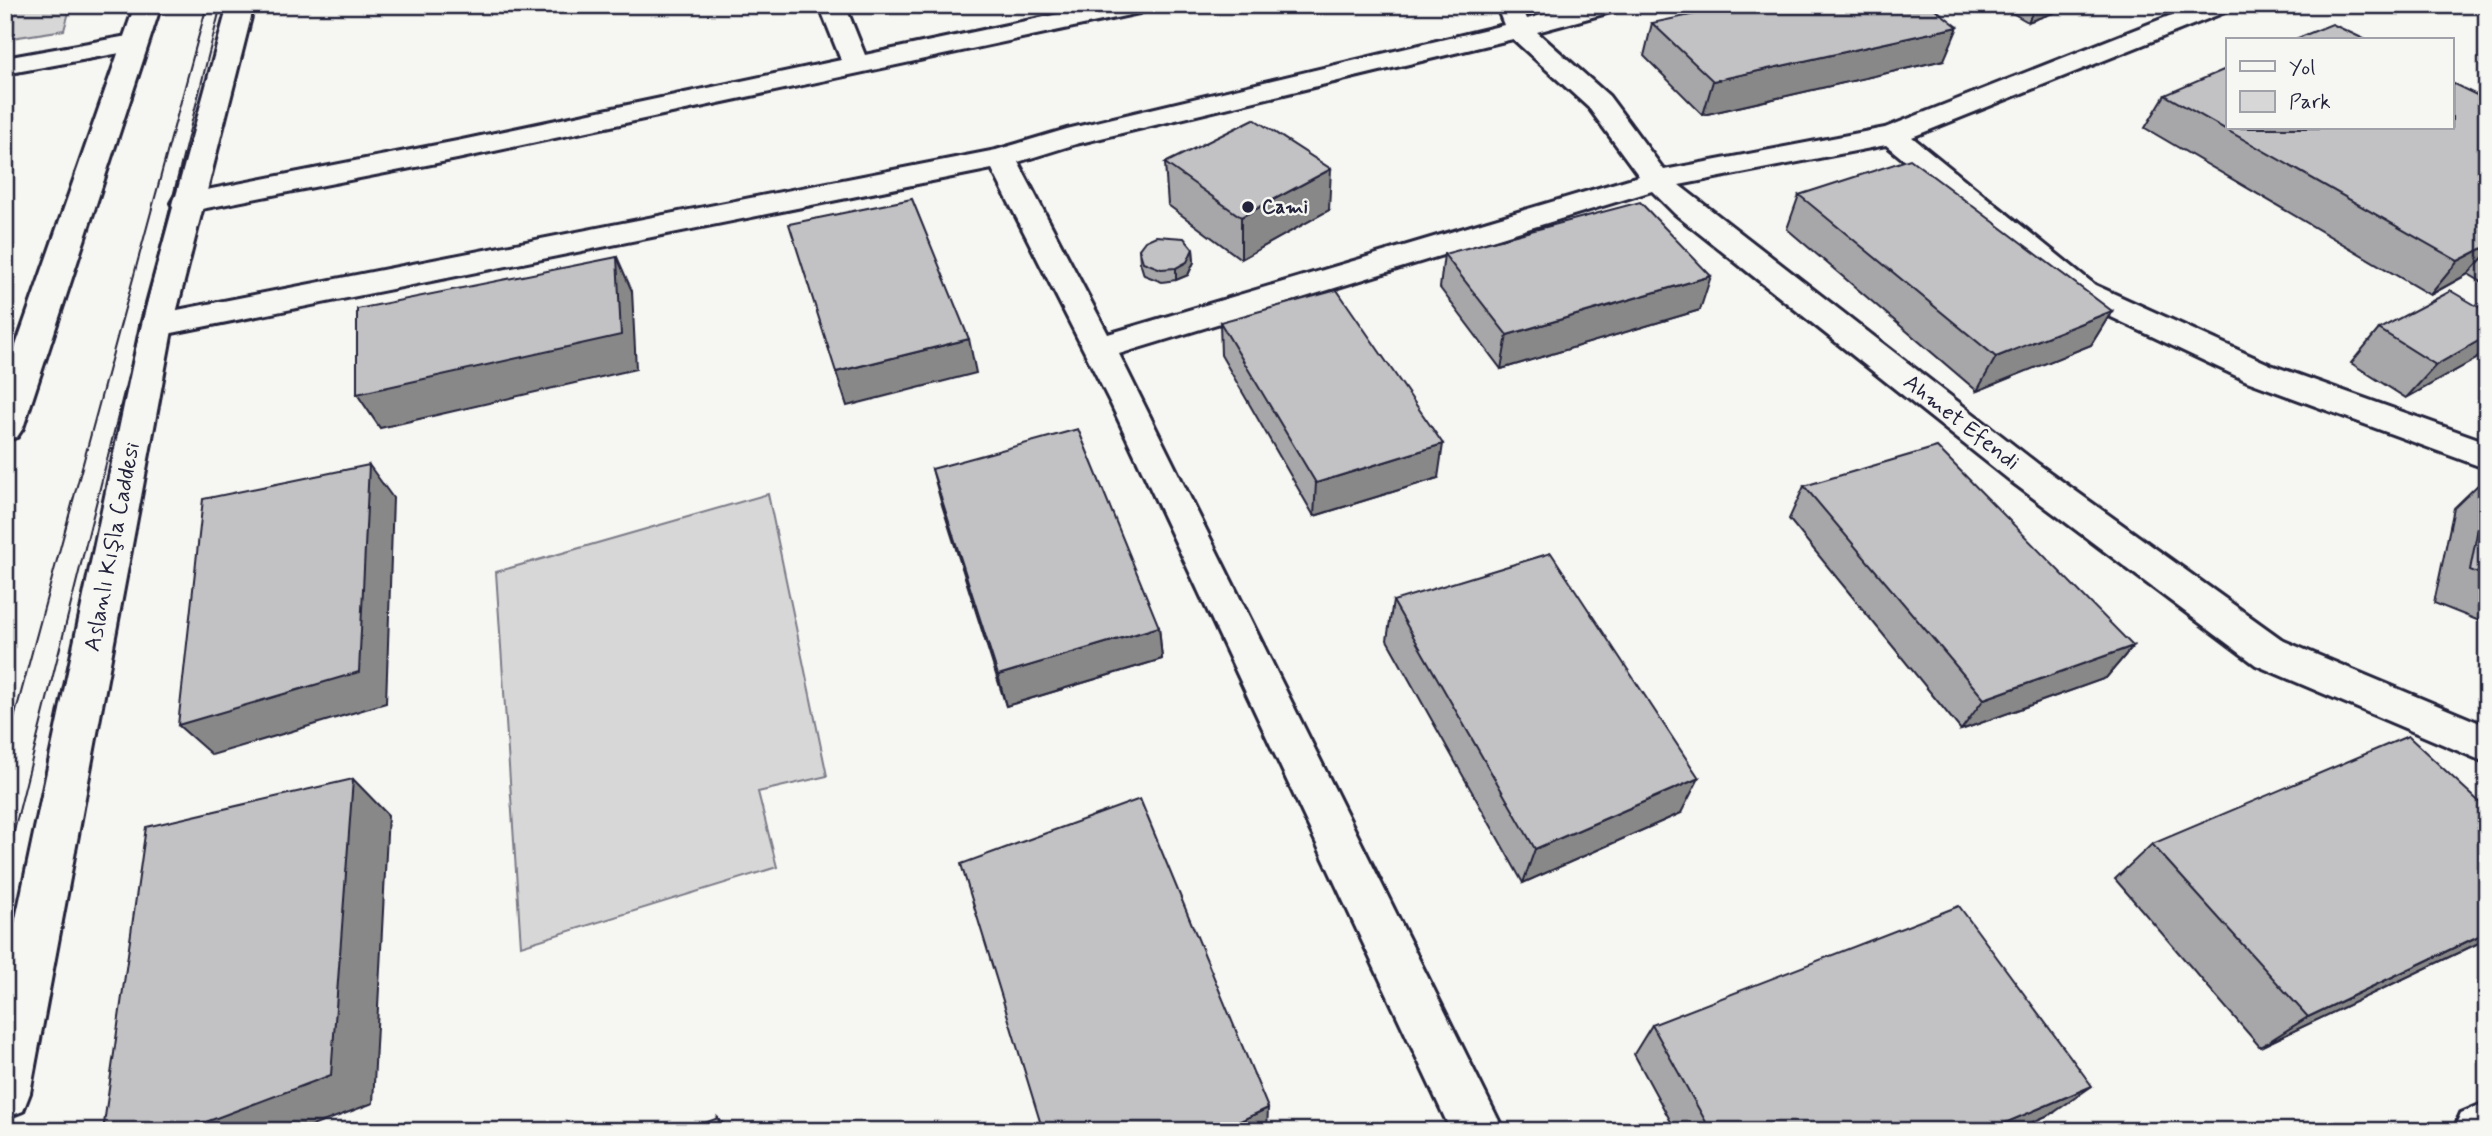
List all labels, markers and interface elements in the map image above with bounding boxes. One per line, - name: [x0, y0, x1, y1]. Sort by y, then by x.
- legend: [2226, 38, 2454, 130]
- text: Yol: [2289, 54, 2315, 82]
- text: Park: [2289, 88, 2331, 116]
- place label: Cami: [1262, 195, 1308, 220]
- marker: Cami: [1240, 199, 1256, 215]
- street label: Ahmet Efendi: [1897, 368, 2025, 478]
- street label: Aslanlı Kışla Caddesi: [78, 440, 148, 654]

